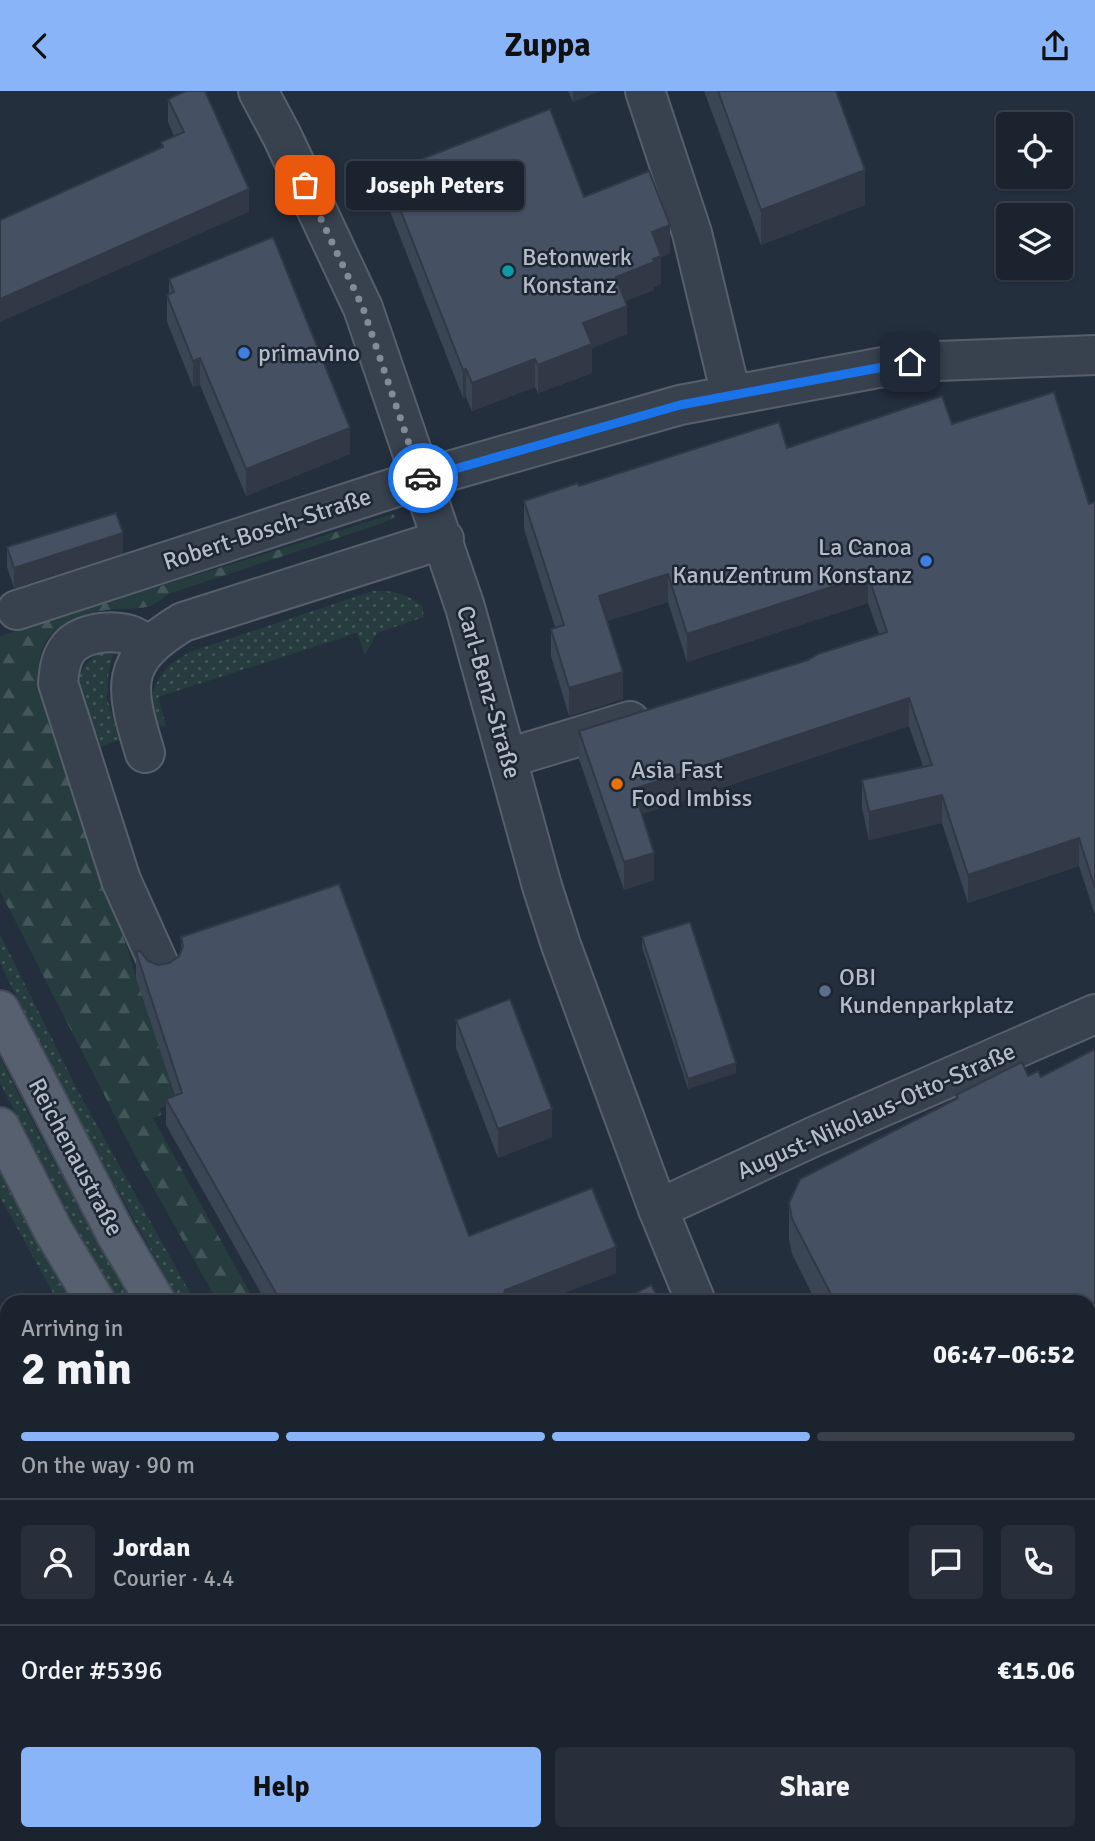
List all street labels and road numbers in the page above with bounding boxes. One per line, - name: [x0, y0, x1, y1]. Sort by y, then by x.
- street label: Robert-Bosch-Straße: [159, 481, 375, 577]
- street label: Carl-Benz-Straße: [450, 602, 528, 782]
- street label: August-Nikolaus-Otto-Straße: [732, 1036, 1020, 1186]
- street label: Reichenaustraße: [22, 1073, 130, 1241]

